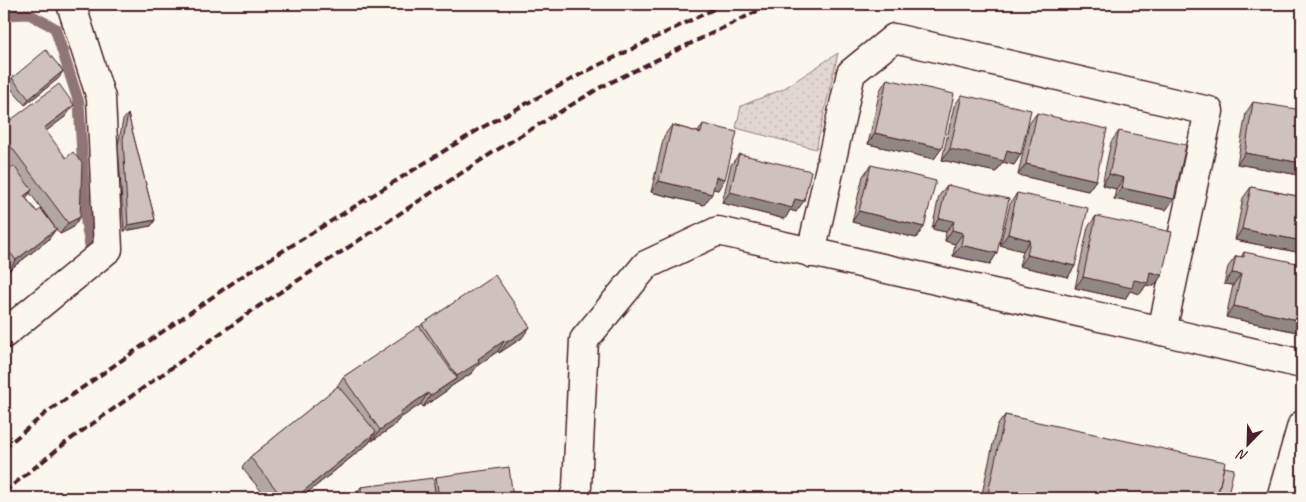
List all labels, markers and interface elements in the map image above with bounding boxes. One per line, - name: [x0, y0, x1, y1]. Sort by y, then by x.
- north arrow: [1224, 420, 1274, 470]
- text: N: [1234, 445, 1250, 465]

